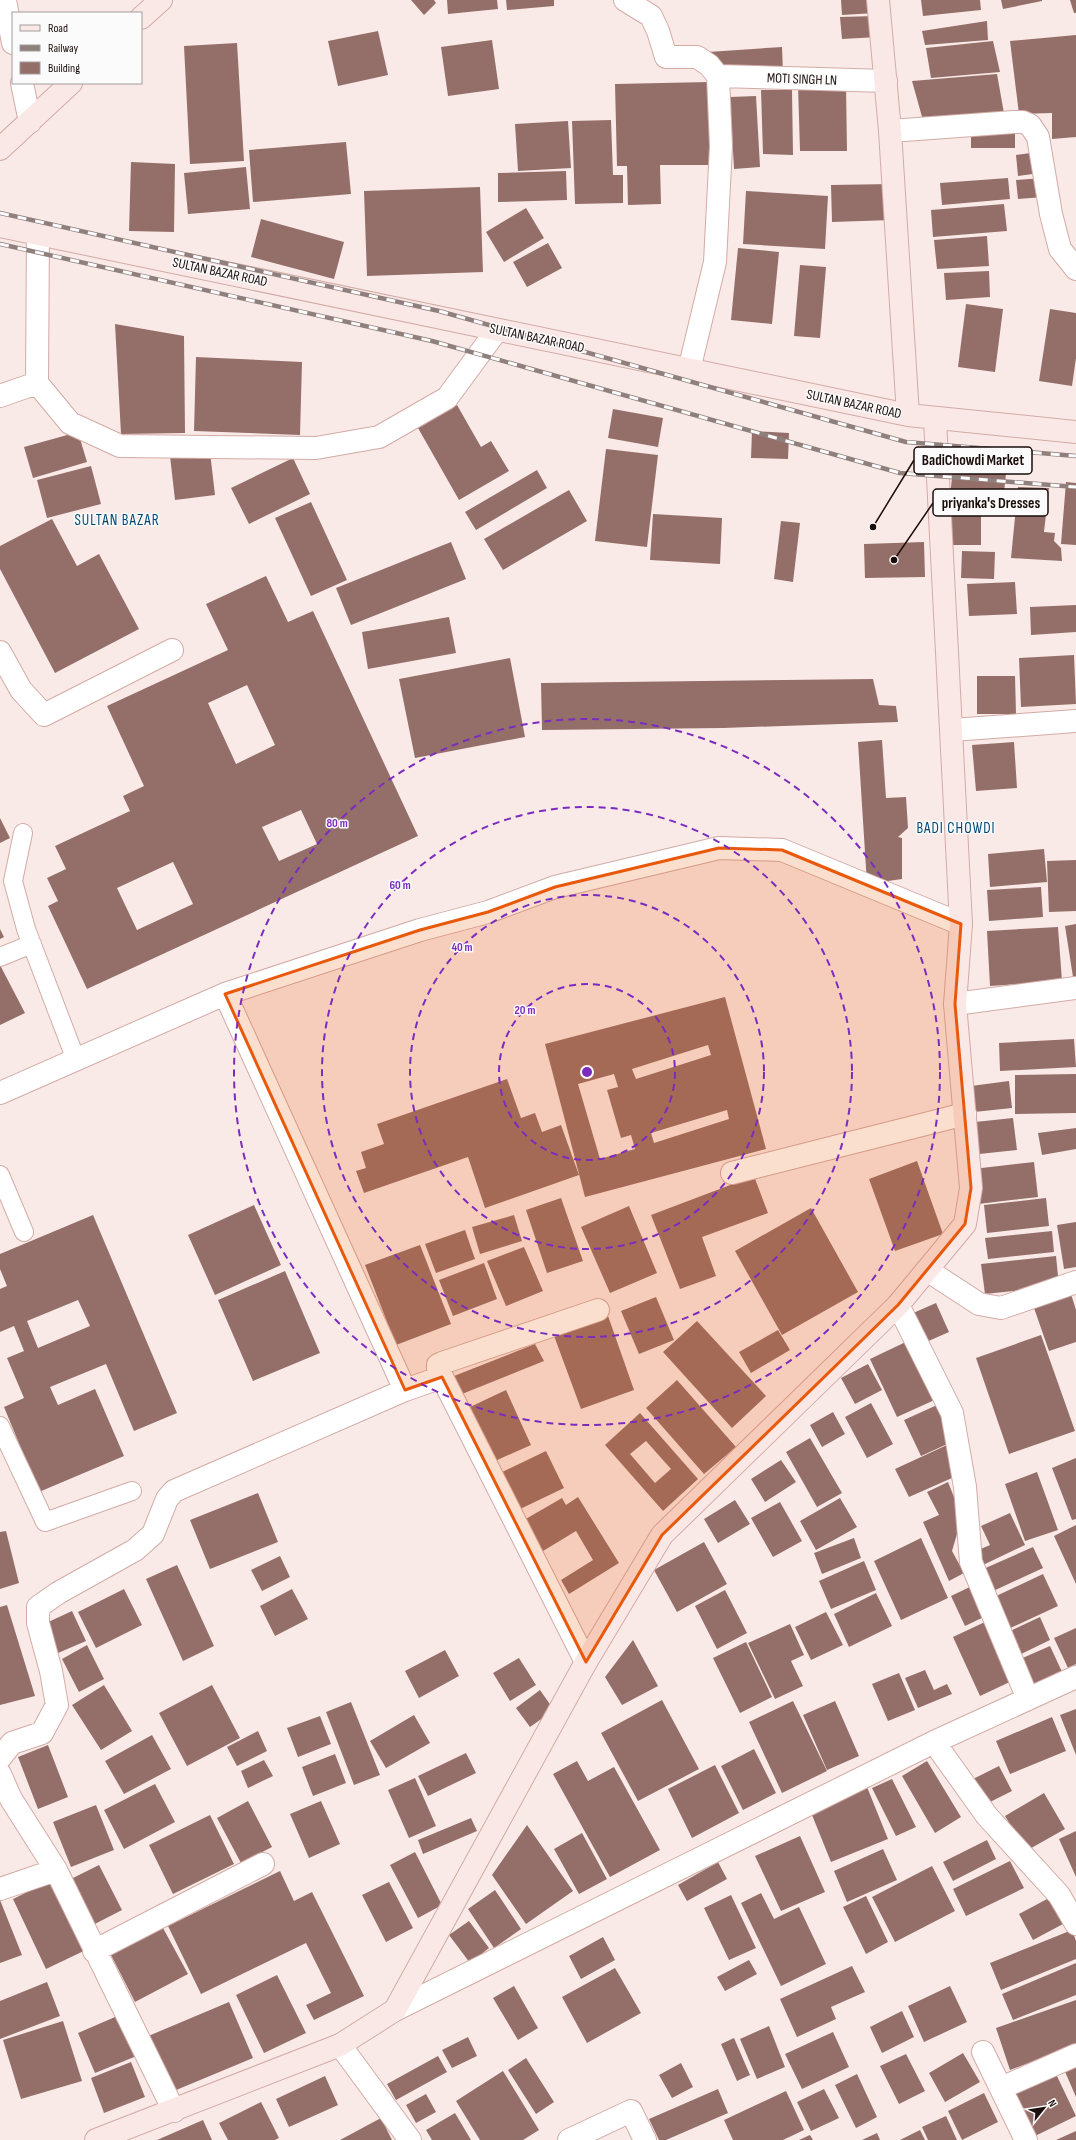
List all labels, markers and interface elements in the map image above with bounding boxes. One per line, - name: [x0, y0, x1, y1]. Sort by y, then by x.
- legend: [12, 12, 142, 84]
- text: Road: [48, 21, 68, 36]
- text: Railway: [48, 41, 79, 56]
- text: Building: [48, 61, 80, 76]
- street label: MOTI SINGH LN: [767, 69, 837, 89]
- street label: SULTAN BAZAR ROAD: [171, 254, 269, 290]
- street label: SULTAN BAZAR ROAD: [488, 320, 586, 356]
- street label: SULTAN BAZAR ROAD: [805, 386, 903, 422]
- callout: BadiChowdi Market: [914, 447, 1032, 474]
- text: BadiChowdi Market: [922, 451, 1024, 470]
- callout: priyanka's Dresses: [933, 489, 1048, 516]
- text: priyanka's Dresses: [942, 494, 1040, 513]
- district label: SULTAN BAZAR: [74, 511, 160, 530]
- text: 80 m: [326, 816, 348, 831]
- district label: BADI CHOWDI: [916, 819, 996, 838]
- text: 60 m: [389, 878, 411, 893]
- text: 40 m: [451, 940, 473, 955]
- text: 20 m: [515, 1003, 535, 1018]
- centre of rings: [580, 1065, 594, 1079]
- north arrow: [1024, 2088, 1064, 2128]
- text: N: [1045, 2097, 1059, 2109]

